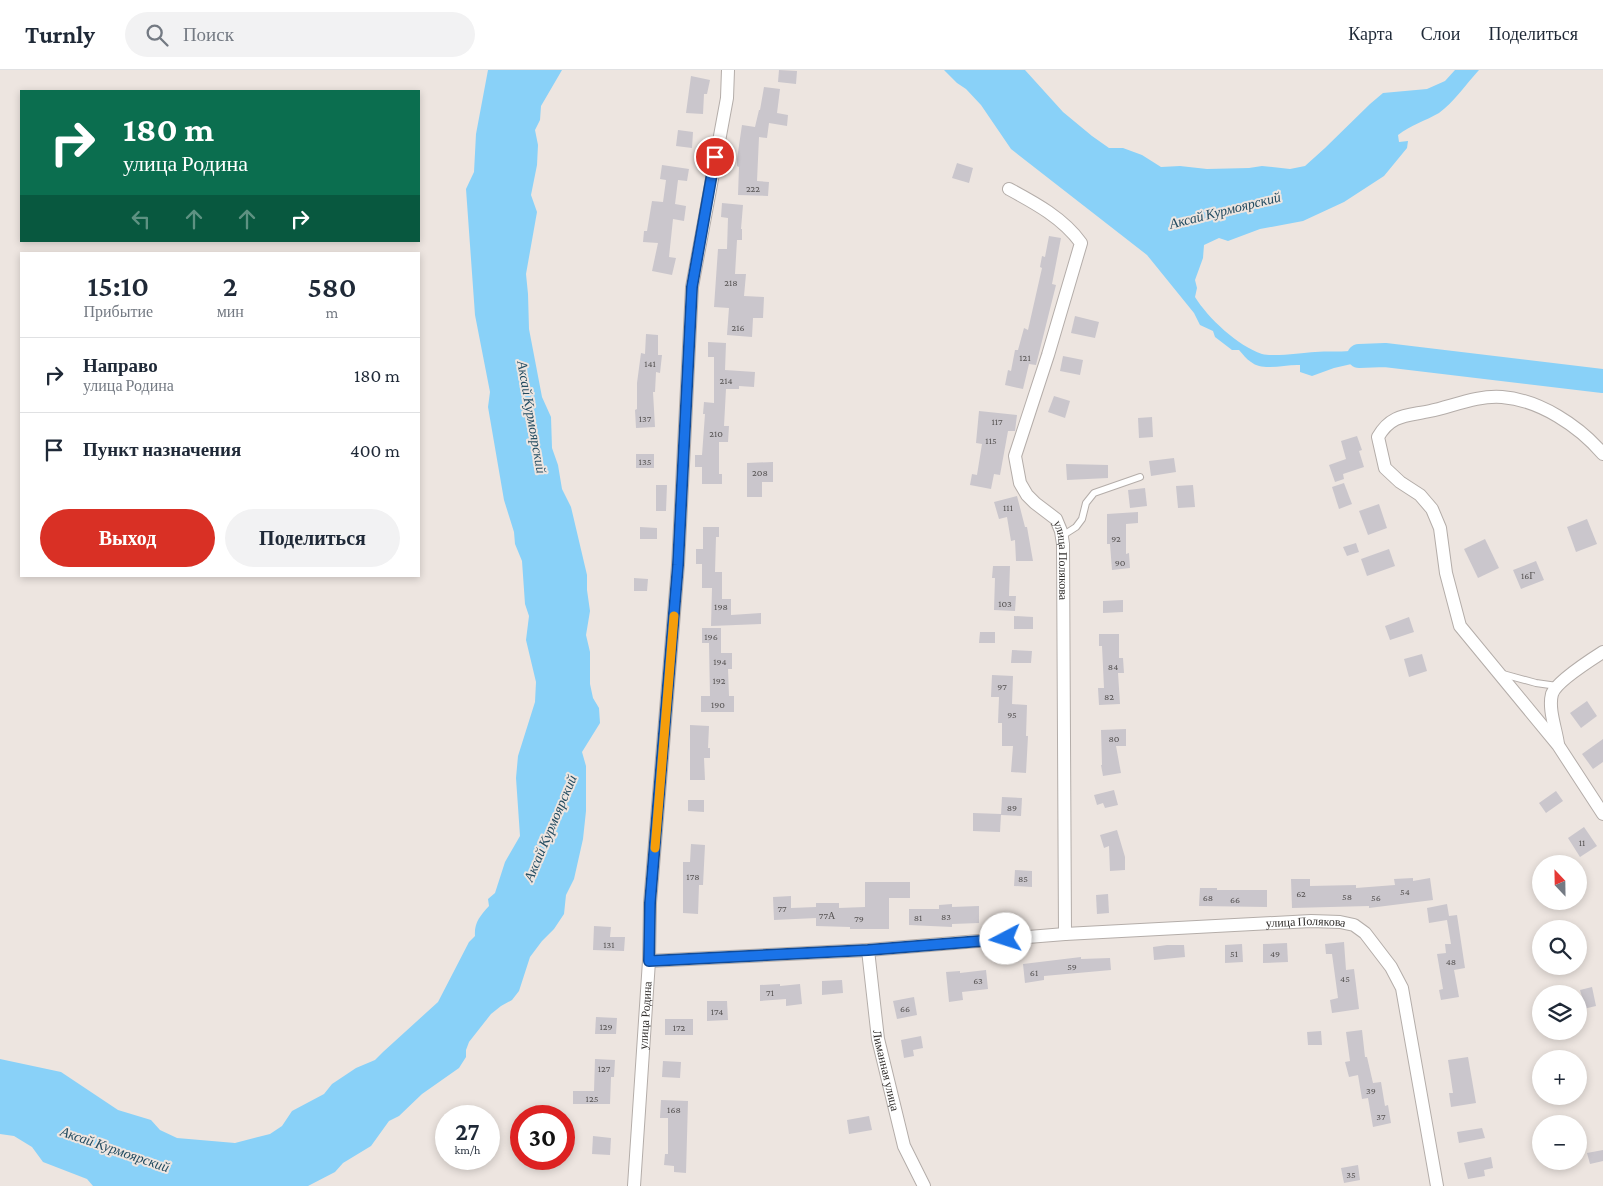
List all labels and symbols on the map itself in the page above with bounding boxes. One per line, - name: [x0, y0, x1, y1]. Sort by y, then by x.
- pin: [694, 136, 736, 178]
- house number: 222: [746, 183, 760, 194]
- water label: Аксай Курмоярский: [1167, 188, 1282, 232]
- house number: 218: [724, 277, 738, 288]
- house number: 216: [731, 322, 745, 333]
- house number: 121: [1019, 352, 1031, 363]
- water label: Аксай Курмоярский: [514, 358, 550, 475]
- house number: 141: [644, 358, 656, 369]
- house number: 214: [719, 375, 733, 386]
- house number: 137: [639, 413, 652, 424]
- house number: 117: [991, 416, 1003, 427]
- house number: 210: [709, 428, 723, 439]
- house number: 115: [985, 435, 997, 446]
- house number: 135: [639, 456, 652, 467]
- house number: 208: [752, 467, 768, 478]
- house number: 111: [1003, 502, 1013, 513]
- street label: улица Полякова: [1050, 518, 1070, 601]
- house number: 92: [1111, 533, 1121, 544]
- house number: 90: [1115, 557, 1126, 568]
- house number: 16Г: [1521, 570, 1535, 581]
- house number: 103: [998, 598, 1012, 609]
- house number: 198: [714, 601, 728, 612]
- house number: 196: [704, 631, 718, 642]
- house number: 194: [713, 656, 727, 667]
- house number: 84: [1108, 661, 1118, 672]
- house number: 192: [712, 675, 726, 686]
- house number: 97: [997, 681, 1007, 692]
- house number: 82: [1104, 691, 1114, 702]
- house number: 190: [711, 699, 725, 710]
- house number: 95: [1007, 709, 1017, 720]
- house number: 80: [1108, 733, 1120, 744]
- water label: Аксай Курмоярский: [520, 772, 580, 885]
- house number: 89: [1007, 802, 1017, 813]
- house number: 11: [1579, 837, 1585, 848]
- north arrow: [1532, 855, 1588, 910]
- house number: 178: [686, 871, 700, 882]
- house number: 85: [1018, 873, 1028, 884]
- house number: 54: [1400, 886, 1410, 897]
- house number: 62: [1296, 888, 1306, 899]
- house number: 58: [1342, 891, 1352, 902]
- house number: 68: [1203, 892, 1213, 903]
- house number: 56: [1371, 892, 1381, 903]
- house number: 66: [1230, 894, 1240, 905]
- house number: 77: [777, 903, 787, 914]
- house number: 77А: [819, 910, 836, 921]
- house number: 83: [941, 911, 951, 922]
- house number: 81: [914, 912, 922, 923]
- position arrow: [979, 912, 1031, 964]
- house number: 79: [854, 913, 864, 924]
- street label: улица Полякова: [1265, 914, 1348, 930]
- house number: 131: [603, 939, 615, 950]
- house number: 51: [1230, 948, 1238, 959]
- house number: 49: [1270, 948, 1280, 959]
- house number: 48: [1446, 956, 1456, 967]
- house number: 59: [1067, 961, 1077, 972]
- house number: 61: [1030, 967, 1038, 978]
- house number: 45: [1340, 973, 1350, 984]
- house number: 63: [973, 975, 983, 986]
- street label: улица Родина: [636, 980, 655, 1050]
- house number: 71: [766, 987, 774, 998]
- house number: 66: [900, 1003, 910, 1014]
- house number: 174: [711, 1006, 723, 1017]
- house number: 129: [599, 1021, 613, 1032]
- house number: 172: [673, 1022, 686, 1033]
- street label: Лиманная улица: [870, 1029, 902, 1113]
- house number: 127: [598, 1063, 611, 1074]
- house number: 39: [1366, 1085, 1376, 1096]
- house number: 125: [586, 1093, 599, 1104]
- house number: 168: [667, 1104, 681, 1115]
- speed limit sign: 30: [510, 1105, 575, 1170]
- house number: 37: [1376, 1111, 1386, 1122]
- water label: Аксай Курмоярский: [58, 1123, 172, 1175]
- house number: 35: [1346, 1169, 1356, 1180]

